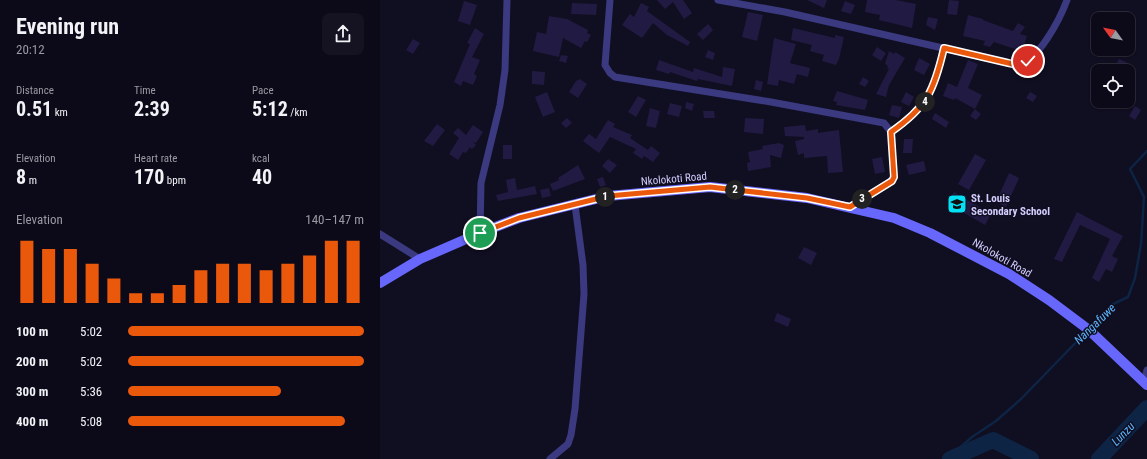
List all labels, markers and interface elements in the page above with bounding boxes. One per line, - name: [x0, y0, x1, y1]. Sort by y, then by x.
- north arrow: [1091, 12, 1135, 56]
- map controls: [1091, 12, 1135, 108]
- button: share: [322, 13, 364, 55]
- text: Evening run: [16, 14, 119, 39]
- text: 20:12: [16, 42, 45, 57]
- pin: [1011, 44, 1045, 78]
- icon: check: [1017, 50, 1039, 72]
- button: locate: [1091, 64, 1135, 108]
- text: Distance: [16, 84, 54, 97]
- text: Time: [134, 84, 156, 97]
- text: Pace: [252, 84, 274, 97]
- pin: 4: [915, 92, 935, 112]
- text: 4: [922, 95, 928, 108]
- text: 0.51: [16, 97, 52, 121]
- text: 2:39: [134, 97, 170, 121]
- text: 5:12: [252, 97, 288, 121]
- text: km: [52, 106, 68, 119]
- text: /km: [288, 106, 308, 119]
- text: Elevation: [16, 152, 56, 165]
- text: Heart rate: [134, 152, 177, 165]
- text: kcal: [252, 152, 270, 165]
- text: 8: [16, 165, 26, 189]
- text: 170: [134, 165, 164, 189]
- text: 40: [252, 165, 272, 189]
- street label: Nkolokoti Road: [640, 170, 708, 188]
- text: m: [26, 174, 37, 187]
- text: bpm: [164, 174, 186, 187]
- pin: 2: [725, 180, 745, 200]
- text: 2: [732, 183, 738, 196]
- pin: 1: [595, 187, 615, 207]
- pin: 3: [852, 189, 872, 209]
- text: 1: [602, 190, 608, 203]
- text: 3: [859, 192, 865, 205]
- place label: St. Louis Secondary School: [971, 192, 1050, 218]
- school or university icon: St. Louis Secondary School: [946, 193, 968, 215]
- text: Elevation: [16, 212, 63, 227]
- text: 140–147 m: [305, 212, 364, 227]
- pin: [463, 216, 497, 250]
- icon: arrive: [469, 222, 491, 244]
- street label: Nkolokoti Road: [970, 236, 1034, 280]
- water label: Nangafuwe: [1071, 300, 1119, 347]
- text: 100 m: [16, 324, 48, 339]
- text: 5:02: [80, 324, 102, 339]
- text: 200 m: [16, 354, 48, 369]
- text: 5:02: [80, 354, 102, 369]
- text: 300 m: [16, 384, 48, 399]
- text: 5:36: [80, 384, 102, 399]
- text: 400 m: [16, 414, 48, 429]
- text: 5:08: [80, 414, 102, 429]
- water label: Lunzu: [1108, 419, 1138, 449]

